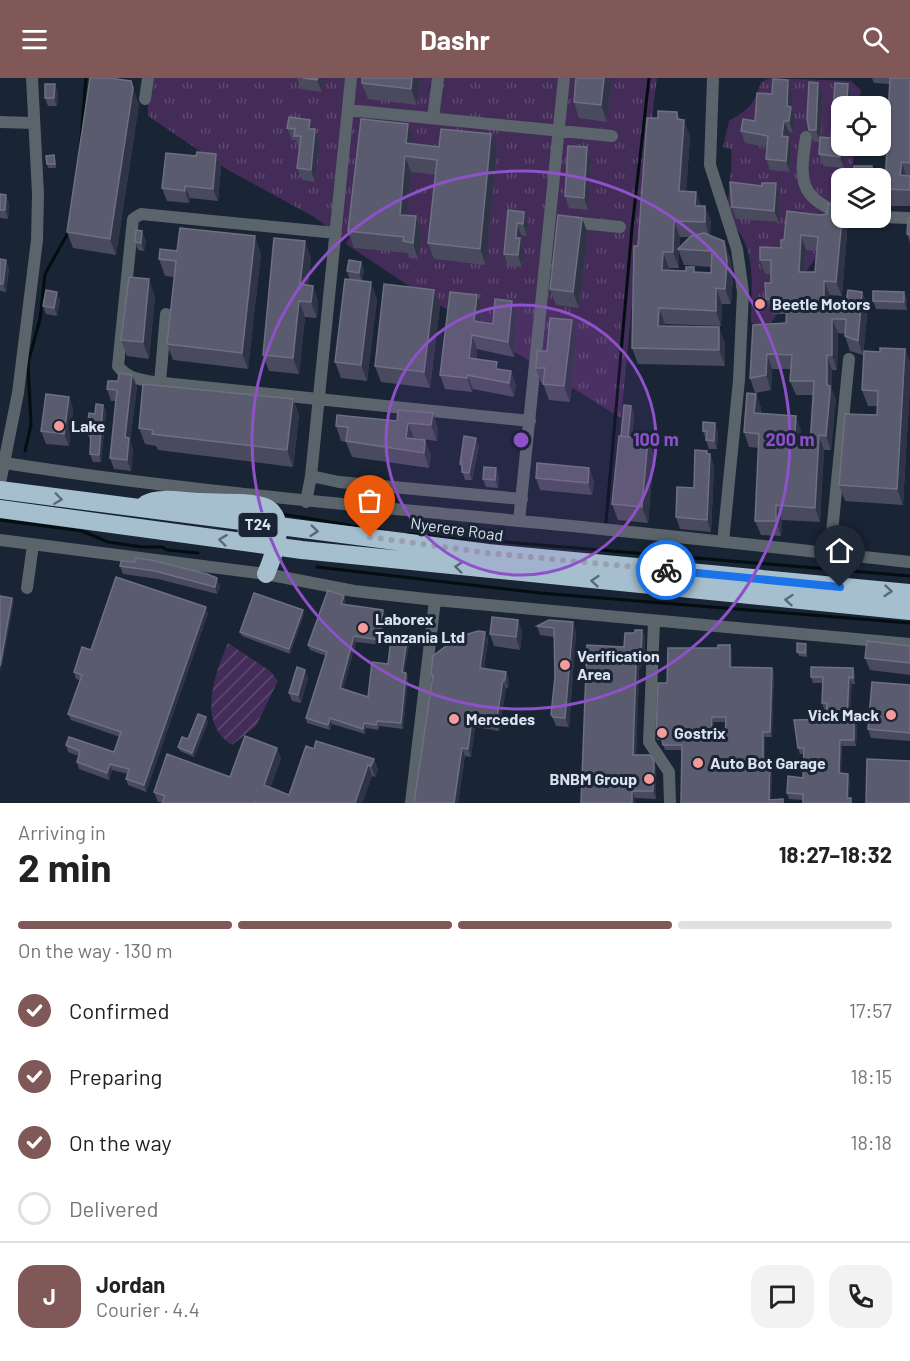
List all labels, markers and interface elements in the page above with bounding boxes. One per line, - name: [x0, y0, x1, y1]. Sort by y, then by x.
- icon: menu: [18, 23, 51, 56]
- text: Dashr: [420, 23, 490, 55]
- icon: search: [859, 23, 892, 56]
- map controls: [831, 96, 891, 228]
- button: locate: [831, 96, 891, 156]
- button: layers: [831, 168, 891, 228]
- place label: Beetle Motors: [772, 294, 870, 313]
- marker: Beetle Motors: [753, 297, 767, 311]
- place label: Lake: [71, 416, 105, 435]
- marker: Lake: [52, 419, 66, 433]
- text: 100 m: [633, 428, 679, 450]
- text: 200 m: [765, 428, 815, 450]
- centre of rings: [511, 430, 531, 450]
- pin: [344, 475, 395, 537]
- icon: bag: [353, 484, 386, 517]
- one-way arrow: [53, 492, 63, 504]
- road number: T24: [238, 513, 278, 537]
- street label: Nyerere Road: [409, 513, 505, 544]
- one-way arrow: [309, 524, 318, 537]
- pin: [814, 525, 865, 587]
- icon: home: [823, 534, 856, 567]
- one-way arrow: [219, 535, 228, 547]
- courier: [636, 540, 696, 600]
- icon: bike: [650, 554, 683, 587]
- one-way arrow: [454, 561, 463, 574]
- one-way arrow: [590, 575, 600, 588]
- one-way arrow: [883, 584, 892, 597]
- one-way arrow: [785, 594, 794, 607]
- place label: Laborex Tanzania Ltd: [375, 609, 465, 646]
- marker: Laborex Tanzania Ltd: [356, 621, 370, 635]
- place label: Verification Area: [577, 646, 660, 683]
- marker: Verification Area: [558, 658, 572, 672]
- place label: Vick Mack: [808, 705, 879, 724]
- marker: Vick Mack: [884, 708, 898, 722]
- place label: Mercedes: [466, 709, 535, 728]
- marker: Mercedes: [447, 712, 461, 726]
- place label: Gostrix: [674, 723, 726, 742]
- marker: Gostrix: [655, 726, 669, 740]
- place label: Auto Bot Garage: [710, 753, 826, 772]
- marker: Auto Bot Garage: [691, 756, 705, 770]
- place label: BNBM Group: [550, 769, 637, 788]
- marker: BNBM Group: [642, 772, 656, 786]
- text: Arriving in: [18, 820, 106, 844]
- text: 18:27–18:32: [779, 841, 892, 867]
- text: 2 min: [18, 843, 111, 890]
- text: On the way · 130 m: [18, 938, 173, 962]
- icon: check: [18, 994, 51, 1027]
- text: Confirmed: [69, 997, 169, 1023]
- text: 17:57: [849, 998, 892, 1022]
- icon: check: [18, 1060, 51, 1093]
- text: Preparing: [69, 1063, 162, 1089]
- text: 18:15: [851, 1064, 892, 1088]
- icon: check: [18, 1126, 51, 1159]
- text: On the way: [69, 1129, 172, 1155]
- text: 18:18: [850, 1130, 892, 1154]
- text: Delivered: [69, 1195, 158, 1221]
- button: chat: [751, 1265, 814, 1328]
- button: phone: [829, 1265, 892, 1328]
- text: Jordan: [96, 1271, 165, 1297]
- text: J: [43, 1283, 56, 1309]
- text: Courier · 4.4: [96, 1297, 200, 1321]

